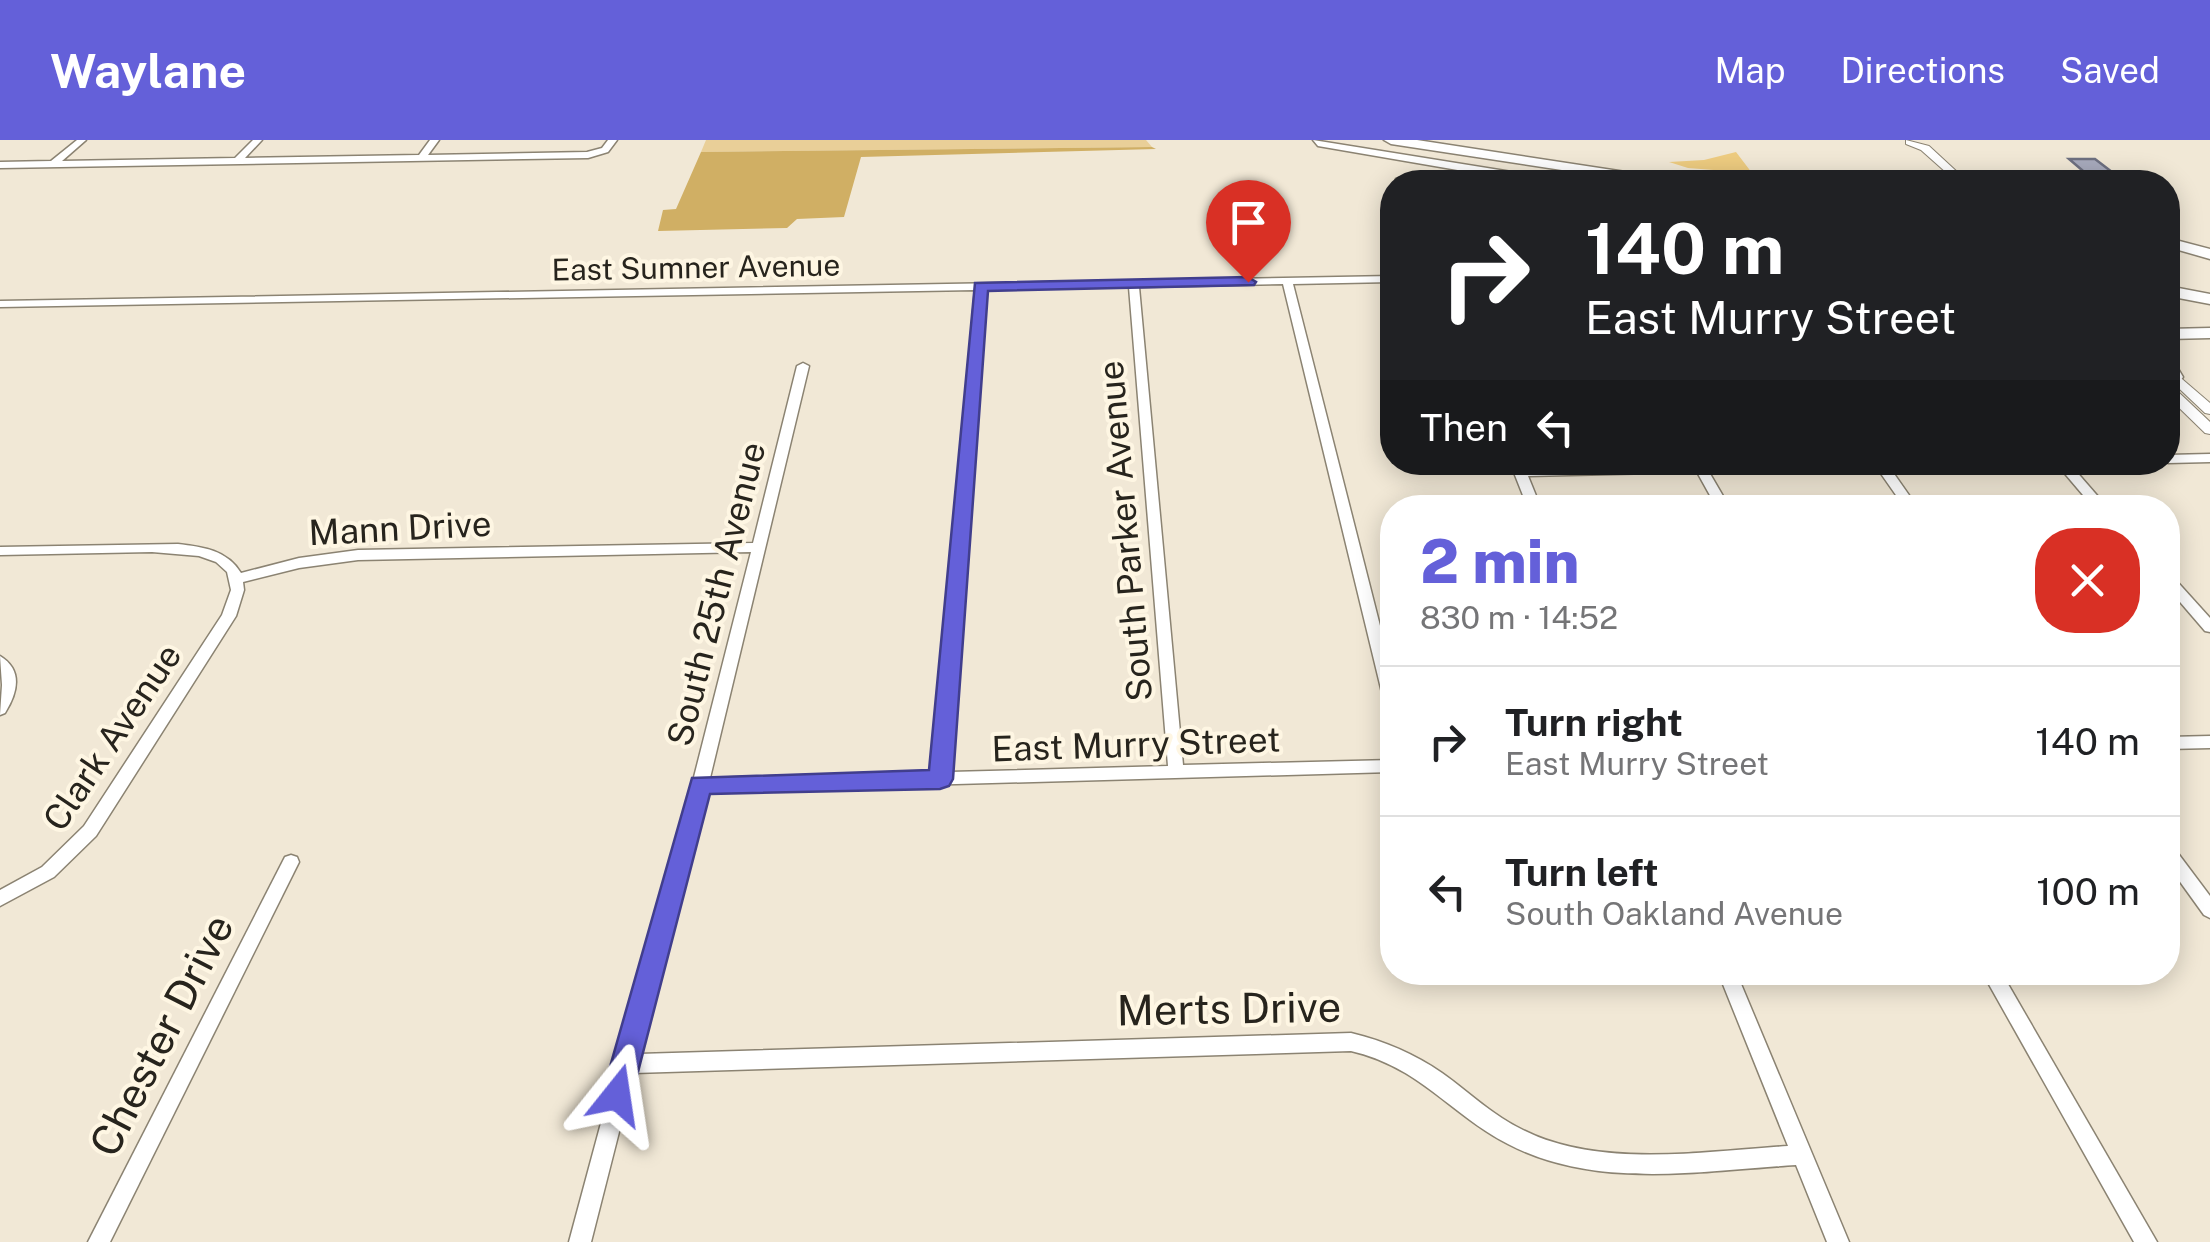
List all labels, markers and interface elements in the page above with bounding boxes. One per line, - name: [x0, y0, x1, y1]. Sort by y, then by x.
- text: Waylane: [50, 42, 246, 99]
- text: Map: [1714, 50, 1785, 91]
- text: Directions: [1840, 50, 2005, 91]
- text: Saved: [2060, 50, 2160, 91]
- pin: [1206, 180, 1291, 283]
- icon: arrive: [1221, 195, 1276, 250]
- text: 140 m: [1585, 207, 1784, 290]
- icon: right: [1420, 210, 1550, 340]
- street label: East Sumner Avenue: [551, 246, 841, 288]
- text: East Murry Street: [1585, 291, 1956, 344]
- street label: South Parker Avenue: [1090, 359, 1160, 703]
- icon: left: [1528, 400, 1583, 455]
- text: Then: [1420, 405, 1508, 450]
- street label: South 25th Avenue: [658, 438, 774, 750]
- street label: Mann Drive: [308, 503, 492, 553]
- text: 2 min: [1420, 526, 1579, 597]
- button: close: [2035, 528, 2140, 633]
- text: 830 m · 14:52: [1420, 599, 1618, 636]
- street label: Clark Avenue: [35, 636, 189, 838]
- text: Turn right: [1505, 700, 1683, 745]
- icon: right: [1420, 714, 1475, 769]
- street label: East Murry Street: [991, 718, 1281, 770]
- text: 140 m: [2035, 719, 2140, 764]
- text: East Murry Street: [1505, 745, 1769, 782]
- text: Turn left: [1505, 850, 1659, 895]
- icon: left: [1420, 864, 1475, 919]
- text: 100 m: [2036, 869, 2140, 914]
- text: South Oakland Avenue: [1505, 895, 1843, 932]
- street label: Chester Drive: [79, 906, 243, 1164]
- street label: Merts Drive: [1116, 982, 1342, 1034]
- position arrow: [565, 1043, 669, 1147]

